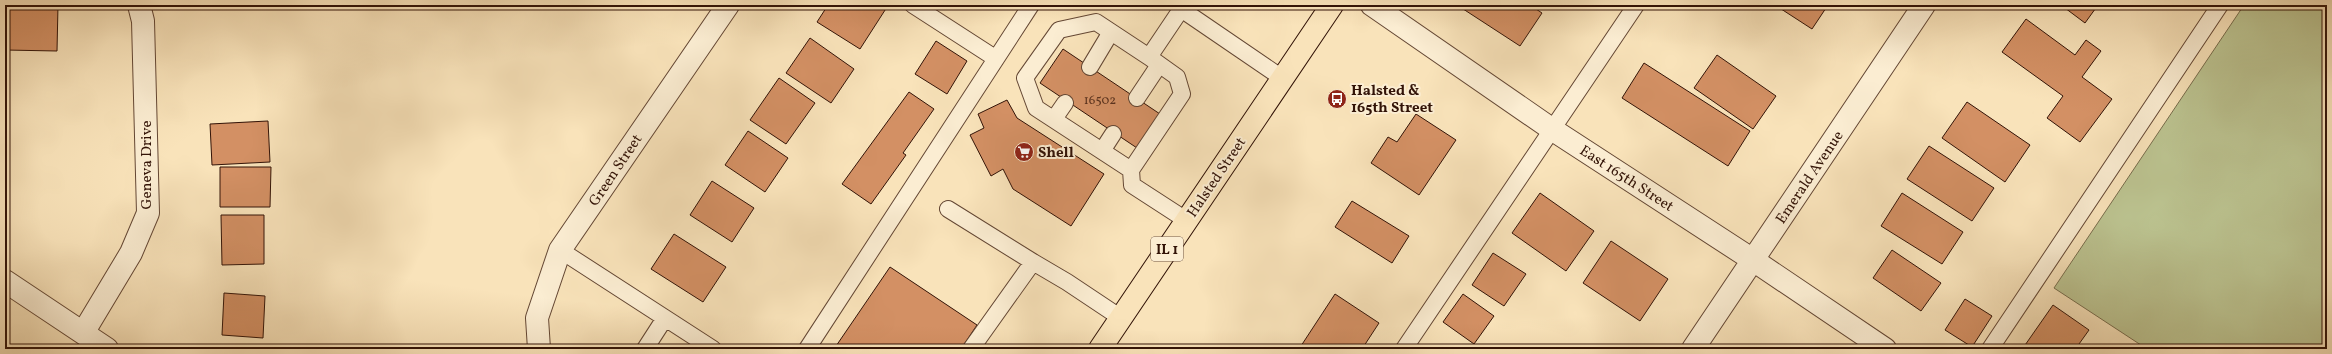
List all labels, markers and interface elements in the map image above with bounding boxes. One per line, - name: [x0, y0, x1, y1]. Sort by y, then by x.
- place label: Halsted & 165th Street: [1351, 81, 1433, 119]
- bus stop icon: Halsted & 165th Street: [1326, 88, 1348, 110]
- house number: 16502: [1084, 92, 1116, 110]
- street label: Geneva Drive: [137, 120, 158, 210]
- street label: Emerald Avenue: [1771, 127, 1849, 229]
- street label: Green Street: [584, 131, 648, 211]
- street label: Halsted Street: [1183, 134, 1252, 222]
- supermarket icon: Shell: [1013, 141, 1035, 163]
- street label: East 165th Street: [1575, 141, 1677, 218]
- place label: Shell: [1038, 143, 1074, 164]
- road number: IL 1: [1151, 237, 1183, 261]

